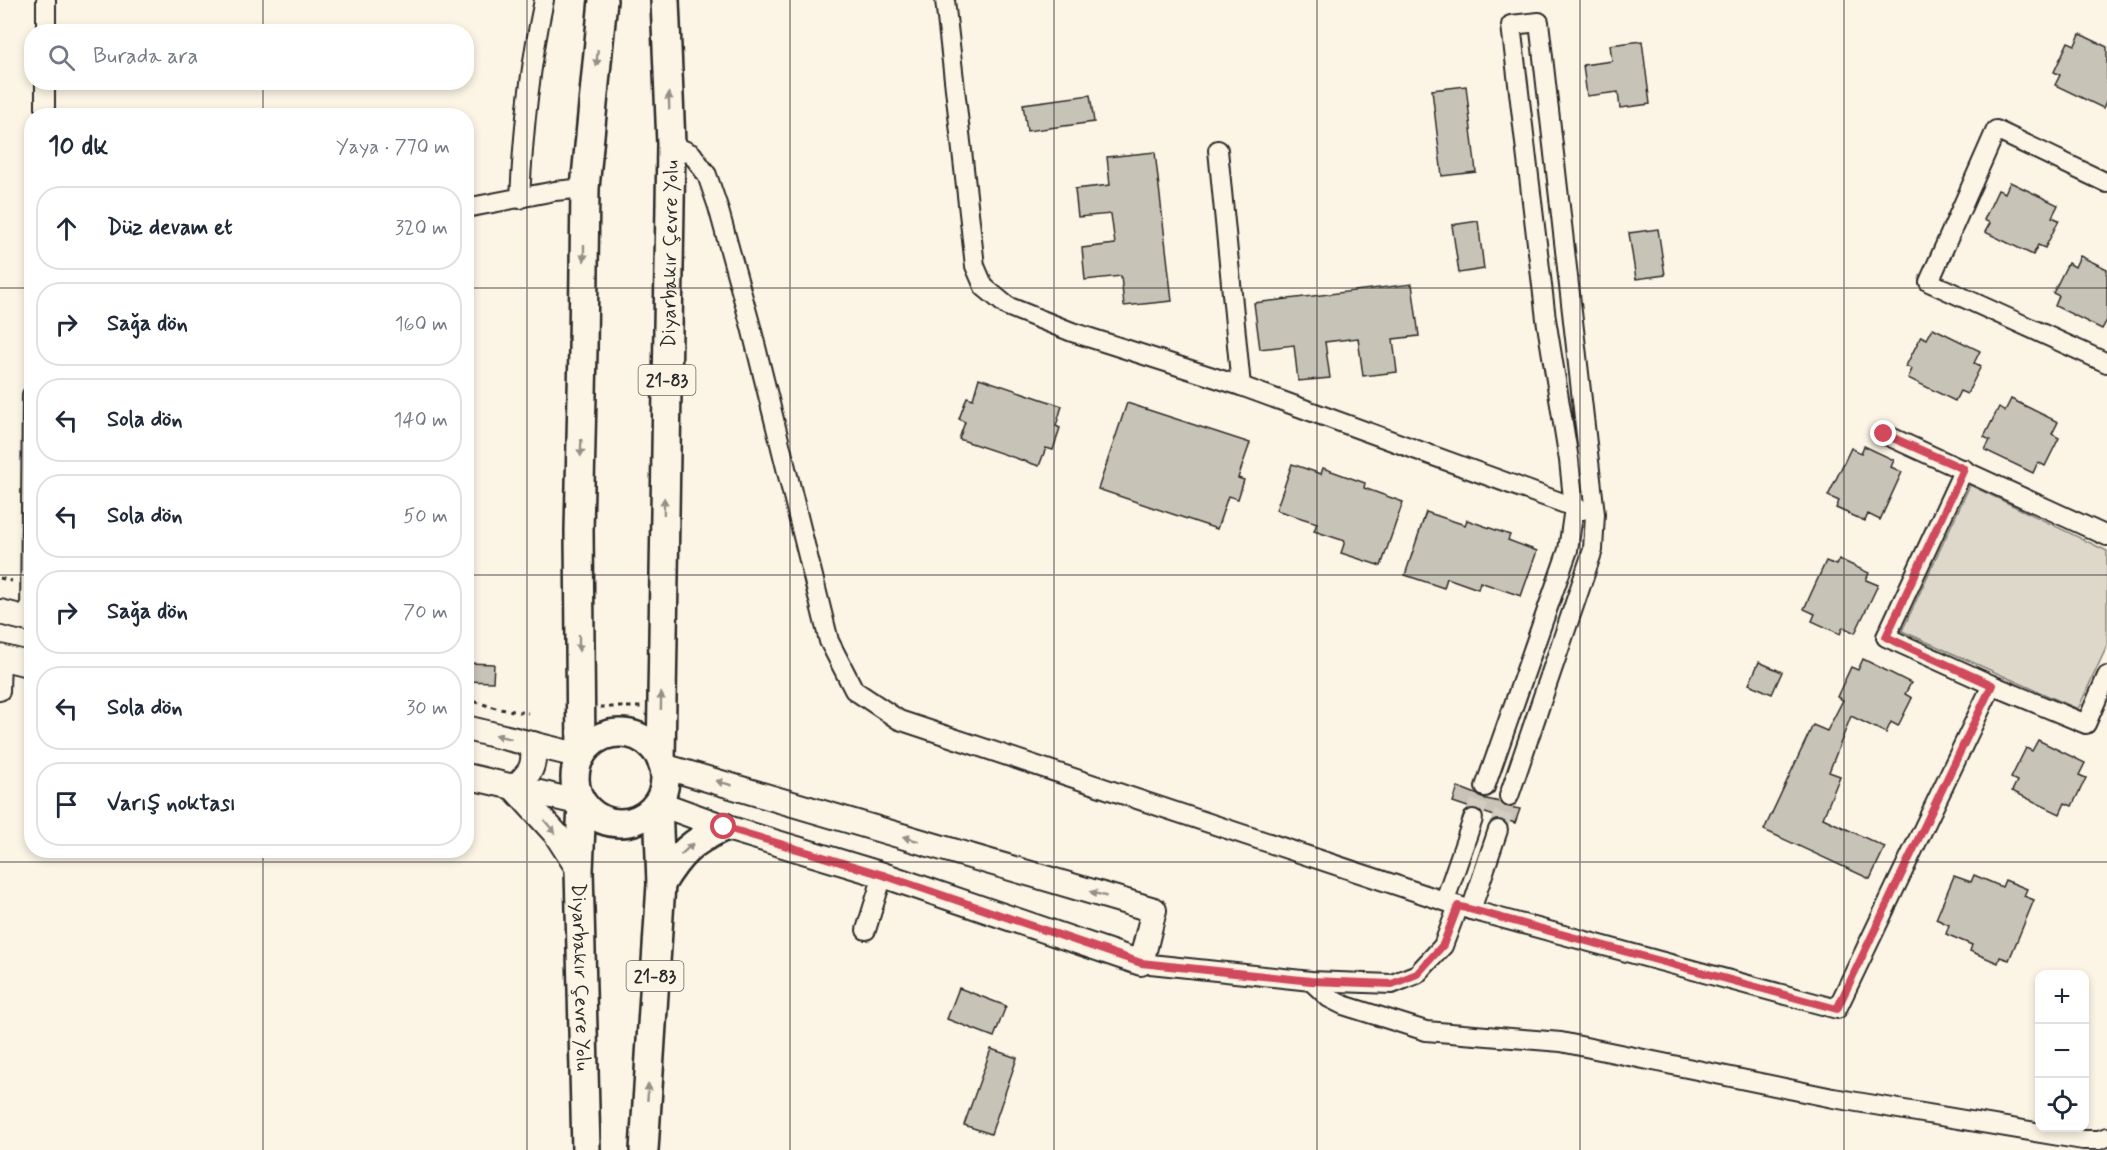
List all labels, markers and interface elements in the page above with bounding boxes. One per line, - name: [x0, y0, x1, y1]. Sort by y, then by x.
- search box: [24, 24, 474, 90]
- icon: search: [45, 41, 78, 74]
- text: Burada ara: [93, 43, 198, 71]
- one-way arrow: [592, 49, 602, 68]
- one-way arrow: [664, 92, 674, 111]
- text: 10 dk: [48, 130, 108, 164]
- text: Yaya · 770 m: [336, 134, 450, 161]
- street label: Diyarbakır Çevre Yolu: [656, 160, 686, 348]
- icon: ahead: [50, 212, 83, 245]
- text: Düz devam et: [107, 214, 232, 242]
- text: 320 m: [395, 215, 448, 242]
- one-way arrow: [579, 243, 589, 262]
- icon: right: [50, 308, 83, 341]
- text: Sağa dön: [107, 310, 188, 338]
- text: 160 m: [395, 311, 448, 338]
- road number: 21-83: [638, 365, 696, 395]
- icon: left: [50, 404, 83, 437]
- text: Sola dön: [107, 406, 183, 434]
- text: 140 m: [394, 407, 448, 434]
- route end: [1870, 420, 1896, 446]
- one-way arrow: [576, 438, 586, 457]
- one-way arrow: [660, 497, 669, 516]
- icon: left: [50, 500, 83, 533]
- text: Sola dön: [107, 502, 183, 530]
- text: 50 m: [403, 503, 448, 530]
- icon: right: [50, 596, 83, 629]
- text: Sağa dön: [107, 598, 188, 626]
- text: 70 m: [403, 599, 448, 626]
- one-way arrow: [574, 633, 584, 652]
- icon: left: [50, 692, 83, 725]
- one-way arrow: [656, 692, 666, 711]
- text: Sola dön: [107, 694, 183, 722]
- text: 30 m: [406, 695, 448, 722]
- one-way arrow: [494, 731, 513, 741]
- one-way arrow: [715, 778, 733, 788]
- icon: arrive: [50, 788, 83, 821]
- text: Varış noktası: [107, 790, 236, 818]
- route start: [710, 813, 736, 839]
- one-way arrow: [543, 819, 556, 835]
- one-way arrow: [902, 833, 920, 843]
- one-way arrow: [679, 843, 695, 856]
- street label: Diyarbakır Çevre Yolu: [564, 883, 596, 1071]
- one-way arrow: [1089, 889, 1107, 898]
- road number: 21-83: [626, 961, 684, 991]
- map controls: [2035, 970, 2089, 1132]
- button: +: [2035, 970, 2089, 1024]
- button: −: [2035, 1024, 2089, 1078]
- button: locate: [2035, 1078, 2089, 1132]
- one-way arrow: [643, 1082, 652, 1101]

